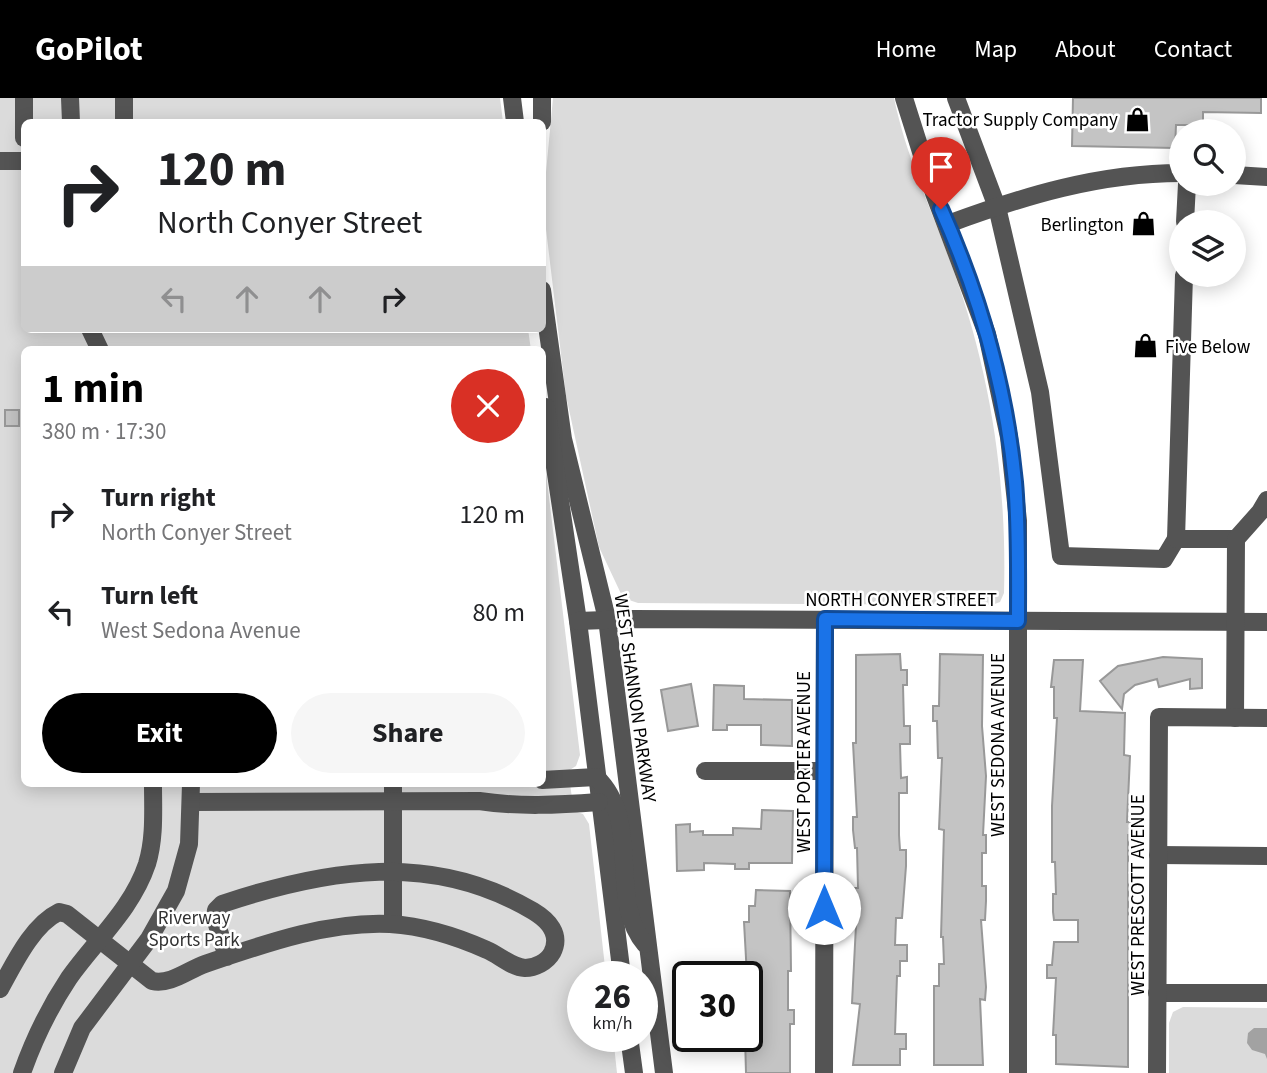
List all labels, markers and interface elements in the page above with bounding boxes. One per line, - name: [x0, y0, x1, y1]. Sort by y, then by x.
- text: GoPilot: [35, 26, 143, 73]
- text: Home: [876, 32, 936, 67]
- text: Map: [974, 32, 1017, 67]
- text: About: [1055, 32, 1116, 67]
- text: Contact: [1154, 32, 1232, 67]
- shop icon: Tractor Supply Company: [1124, 105, 1152, 133]
- place label: Tractor Supply Company: [923, 107, 1118, 134]
- map controls: [1169, 119, 1246, 287]
- button: search: [1169, 119, 1246, 196]
- text: 120 m: [157, 135, 286, 205]
- pin: [911, 137, 971, 209]
- icon: right: [42, 147, 133, 238]
- icon: arrive: [922, 148, 960, 186]
- text: North Conyer Street: [157, 200, 422, 246]
- shop icon: Berlington: [1130, 210, 1158, 238]
- button: layers: [1169, 210, 1246, 287]
- place label: Berlington: [1040, 212, 1124, 239]
- icon: left: [155, 280, 193, 318]
- icon: ahead: [228, 280, 266, 318]
- icon: ahead: [301, 280, 339, 318]
- icon: right: [374, 280, 412, 318]
- shop icon: Five Below: [1131, 332, 1159, 360]
- place label: Five Below: [1165, 334, 1251, 361]
- text: 1 min: [42, 359, 144, 419]
- button: close: [451, 369, 525, 443]
- text: 380 m · 17:30: [42, 415, 166, 448]
- text: Turn right: [101, 479, 216, 516]
- icon: right: [42, 495, 80, 533]
- text: 120 m: [459, 496, 525, 533]
- text: North Conyer Street: [101, 516, 292, 549]
- text: Turn left: [101, 577, 198, 614]
- street label: NORTH CONYER STREET: [805, 587, 997, 614]
- street label: WEST SHANNON PARKWAY: [606, 592, 663, 805]
- icon: left: [42, 593, 80, 631]
- text: 80 m: [472, 594, 525, 631]
- text: West Sedona Avenue: [101, 614, 301, 647]
- street label: WEST SEDONA AVENUE: [985, 653, 1012, 837]
- street label: WEST PORTER AVENUE: [791, 671, 818, 853]
- button: Exit: [42, 693, 277, 773]
- button: Share: [291, 693, 525, 773]
- street label: WEST PRESCOTT AVENUE: [1125, 794, 1152, 996]
- position arrow: [787, 871, 861, 945]
- park label: Riverway Sports Park: [148, 905, 240, 954]
- speed limit sign: 30: [672, 961, 763, 1052]
- text: 26: [594, 972, 631, 1022]
- text: km/h: [593, 1011, 632, 1036]

